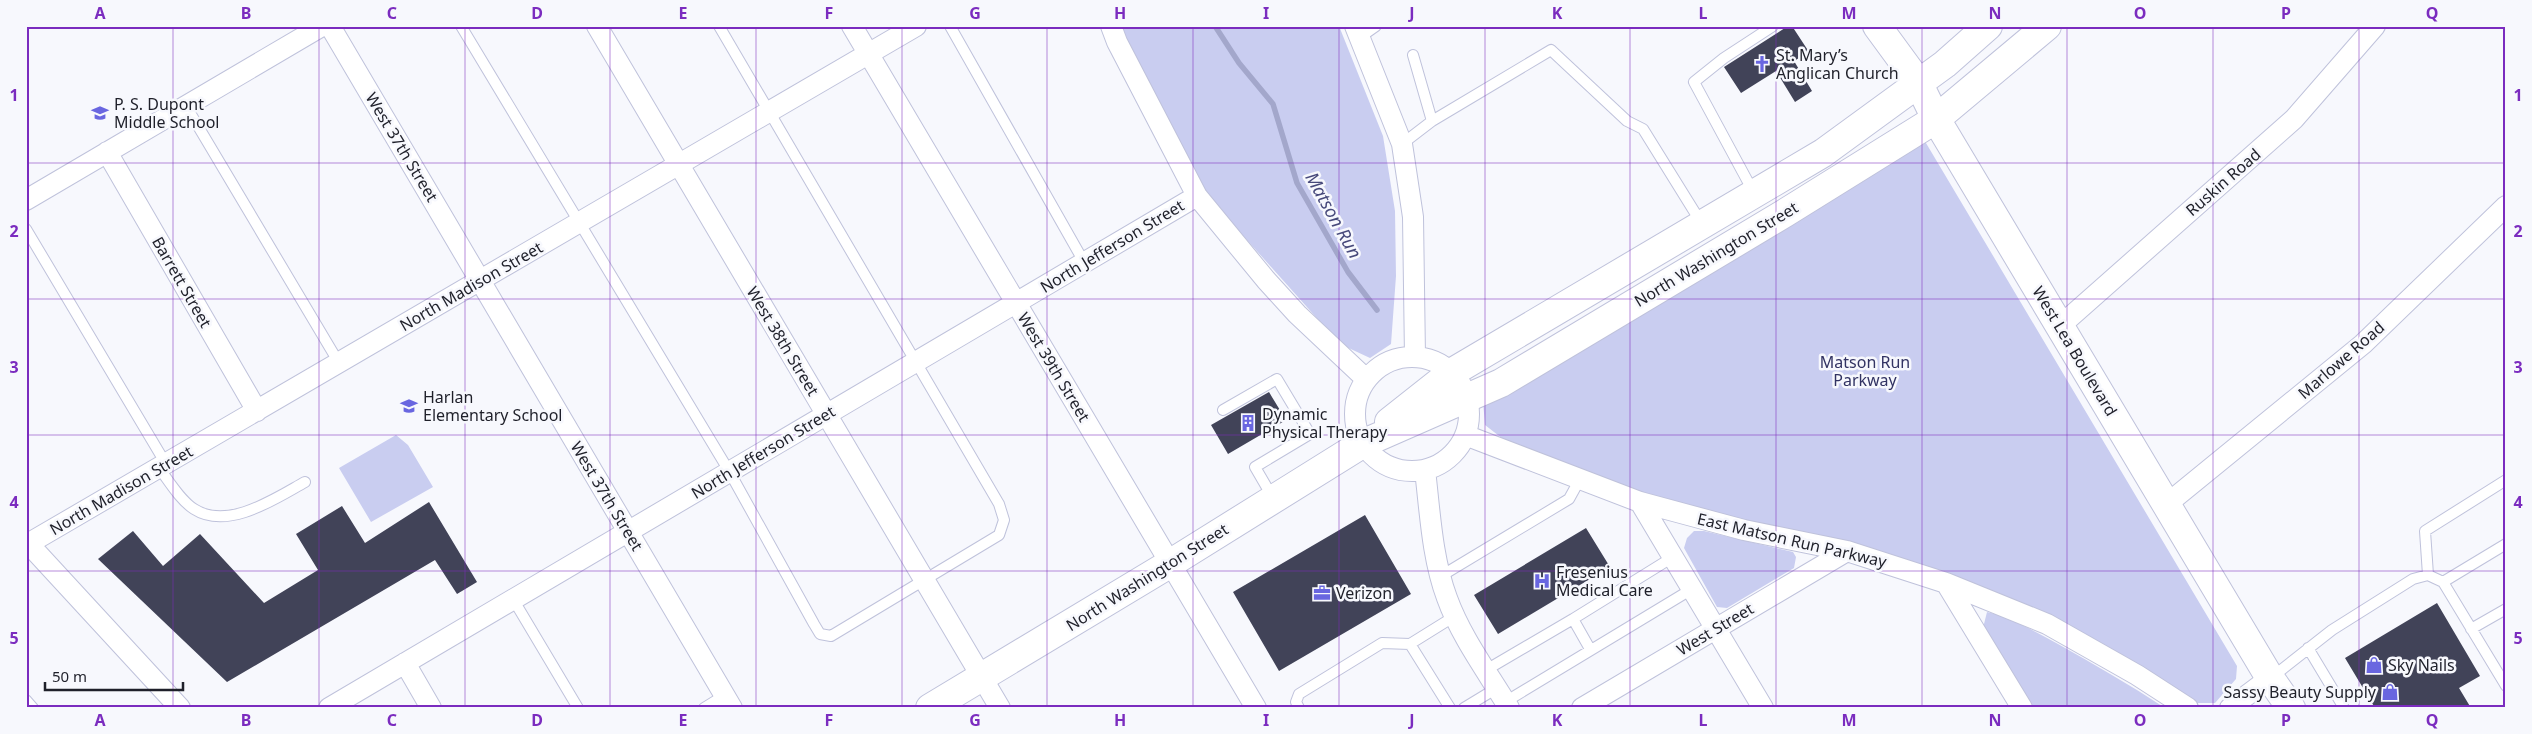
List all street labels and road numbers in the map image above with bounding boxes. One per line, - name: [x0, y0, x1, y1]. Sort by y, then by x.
- street label: West 37th Street: [361, 88, 443, 206]
- street label: Ruskin Road: [2181, 143, 2265, 221]
- street label: North Jefferson Street: [1036, 194, 1188, 298]
- street label: North Washington Street: [1630, 196, 1802, 312]
- street label: Barrett Street: [147, 232, 217, 332]
- street label: North Madison Street: [395, 236, 547, 336]
- street label: West 38th Street: [742, 282, 824, 400]
- street label: West Lea Boulevard: [2028, 282, 2122, 420]
- street label: West 39th Street: [1013, 308, 1095, 426]
- street label: Marlowe Road: [2293, 316, 2389, 404]
- street label: North Jefferson Street: [687, 400, 839, 504]
- street label: West 37th Street: [566, 437, 648, 555]
- street label: North Madison Street: [45, 440, 197, 540]
- street label: East Matson Run Parkway: [1695, 508, 1890, 573]
- street label: North Washington Street: [1062, 518, 1232, 636]
- street label: West Street: [1673, 597, 1758, 661]

